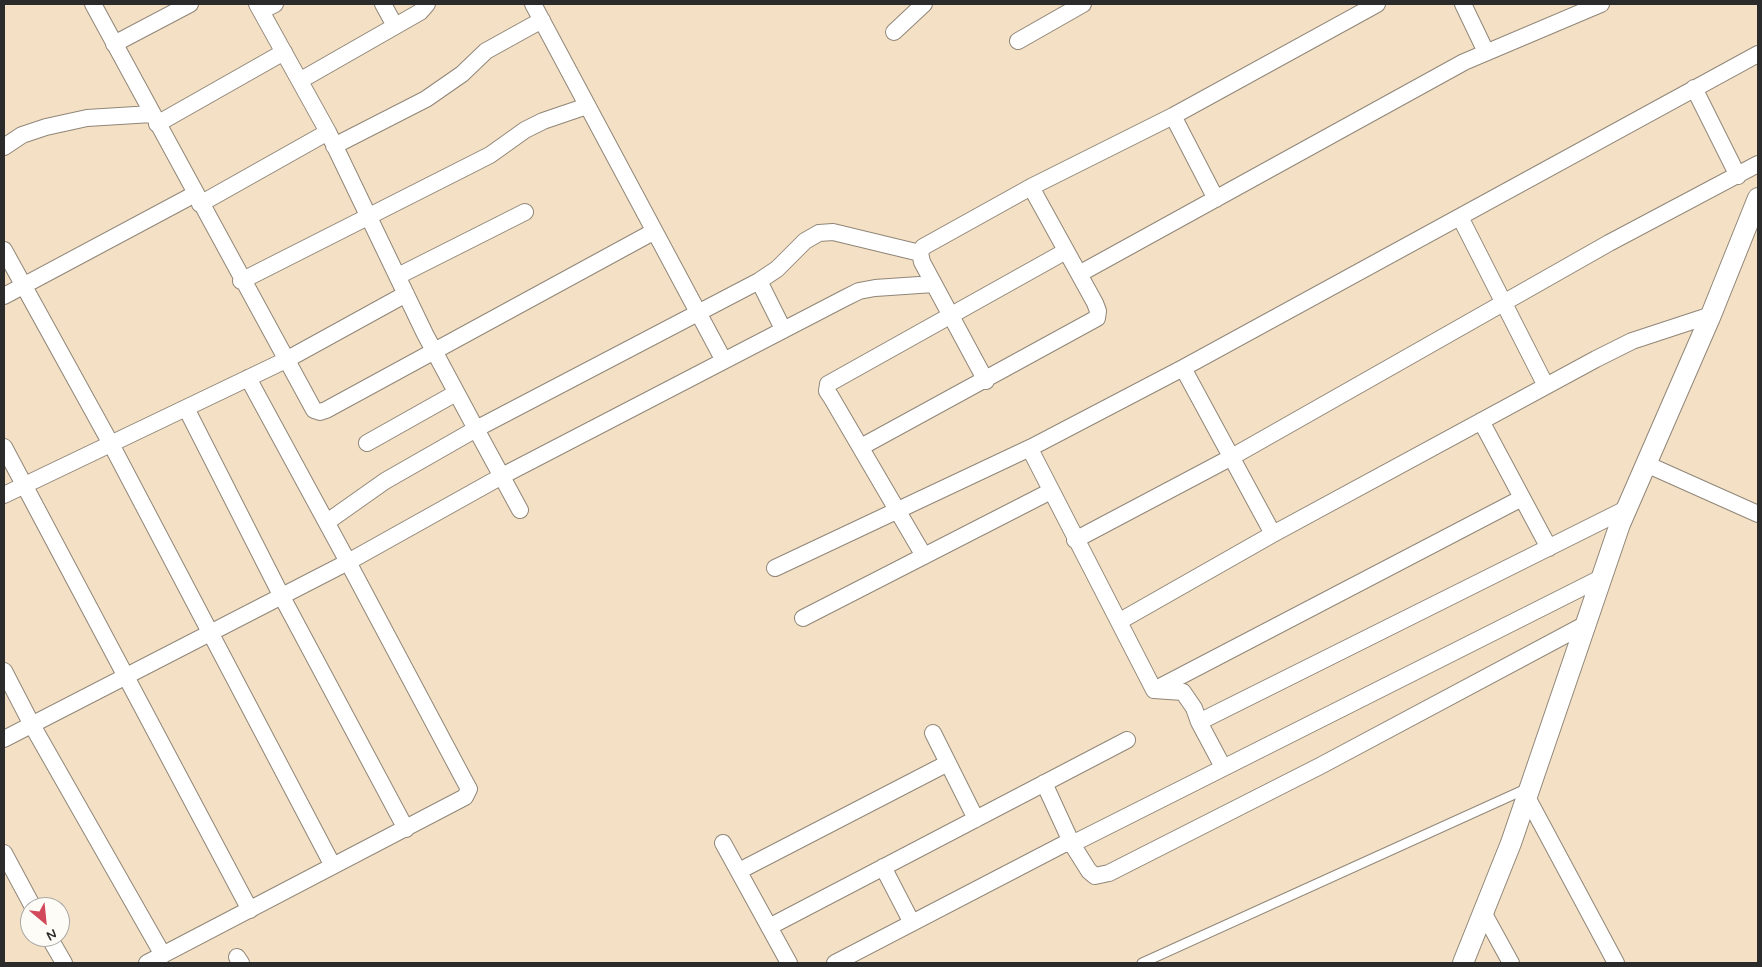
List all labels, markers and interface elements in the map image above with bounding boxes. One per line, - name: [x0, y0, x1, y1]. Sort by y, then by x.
- north arrow: [20, 897, 70, 947]
- text: N: [43, 924, 60, 944]

